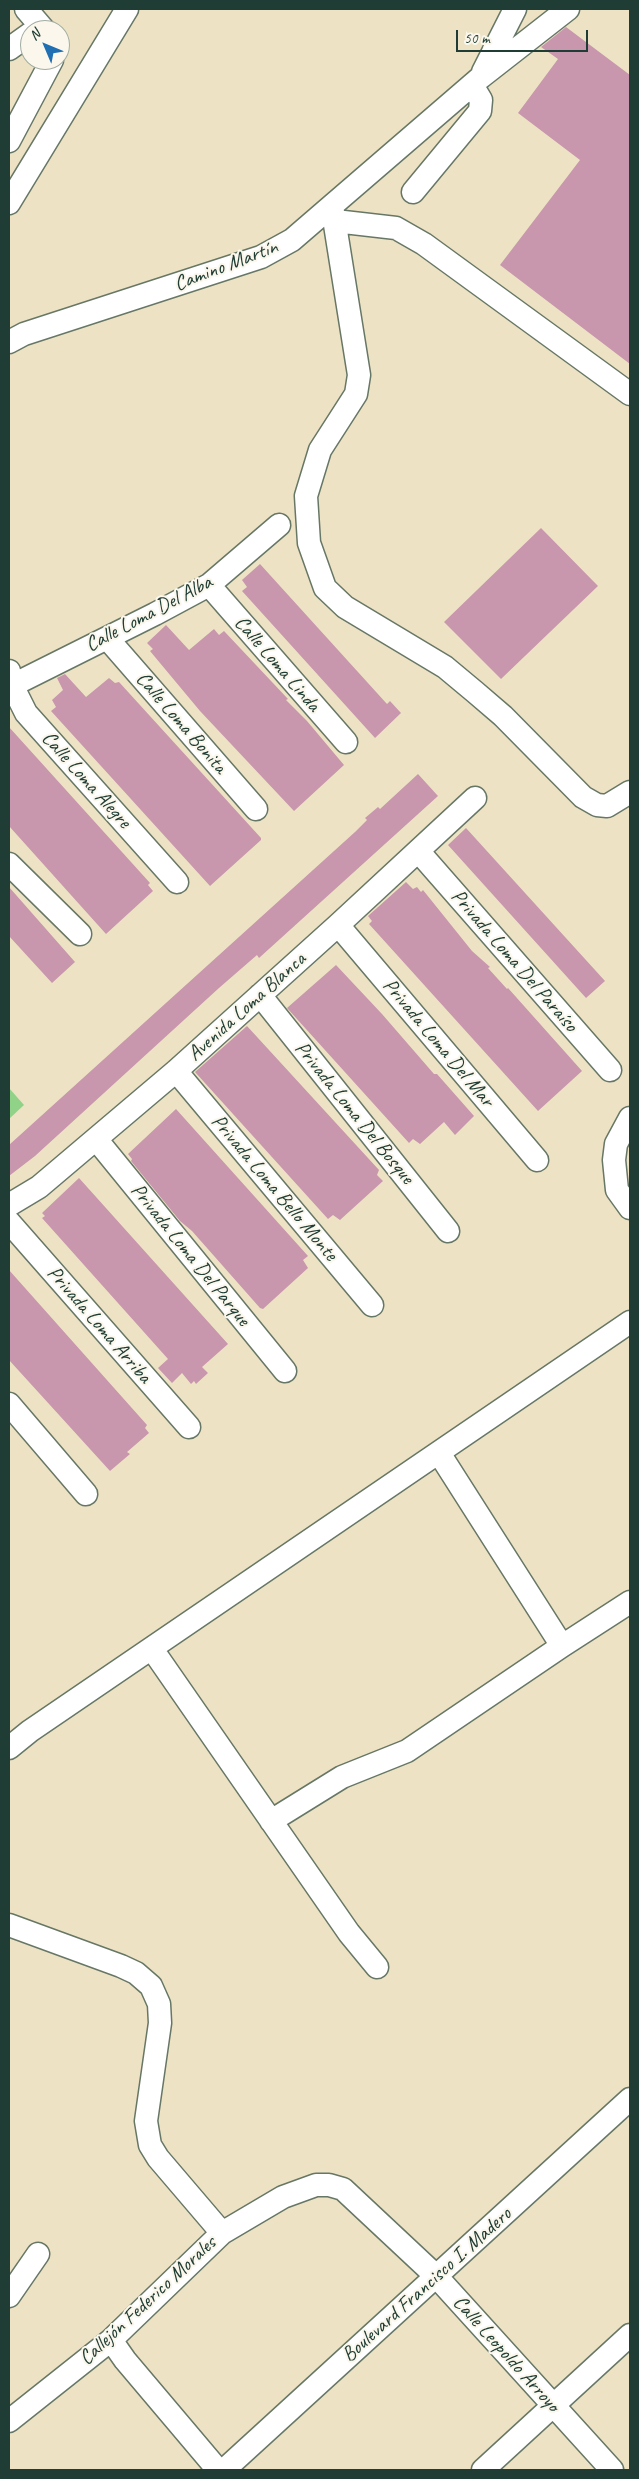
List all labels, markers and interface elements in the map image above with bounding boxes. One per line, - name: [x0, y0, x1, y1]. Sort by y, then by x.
- north arrow: [20, 20, 70, 70]
- scale bar: [459, 20, 592, 52]
- text: N: [26, 26, 44, 44]
- text: 50 m: [464, 29, 490, 48]
- street label: Camino Martín: [171, 235, 281, 297]
- street label: Calle Loma Del Alba: [81, 570, 217, 658]
- street label: Calle Loma Linda: [228, 611, 326, 717]
- street label: Calle Loma Bonita: [130, 667, 232, 779]
- street label: Calle Loma Alegre: [36, 726, 136, 834]
- street label: Privada Loma Del Paraíso: [445, 884, 583, 1038]
- street label: Avenida Loma Blanca: [183, 947, 311, 1067]
- street label: Privada Loma Del Mar: [377, 974, 499, 1112]
- street label: Privada Loma Del Bosque: [289, 1037, 419, 1189]
- street label: Privada Loma Bello Monte: [205, 1110, 343, 1266]
- street label: Privada Loma Del Parque: [125, 1179, 255, 1331]
- street label: Privada Loma Arriba: [41, 1261, 157, 1389]
- street label: Boulevard Francisco I. Madero: [337, 2202, 517, 2368]
- street label: Callejón Federico Morales: [74, 2231, 222, 2371]
- street label: Calle Leopoldo Arroyo: [447, 2290, 565, 2418]

